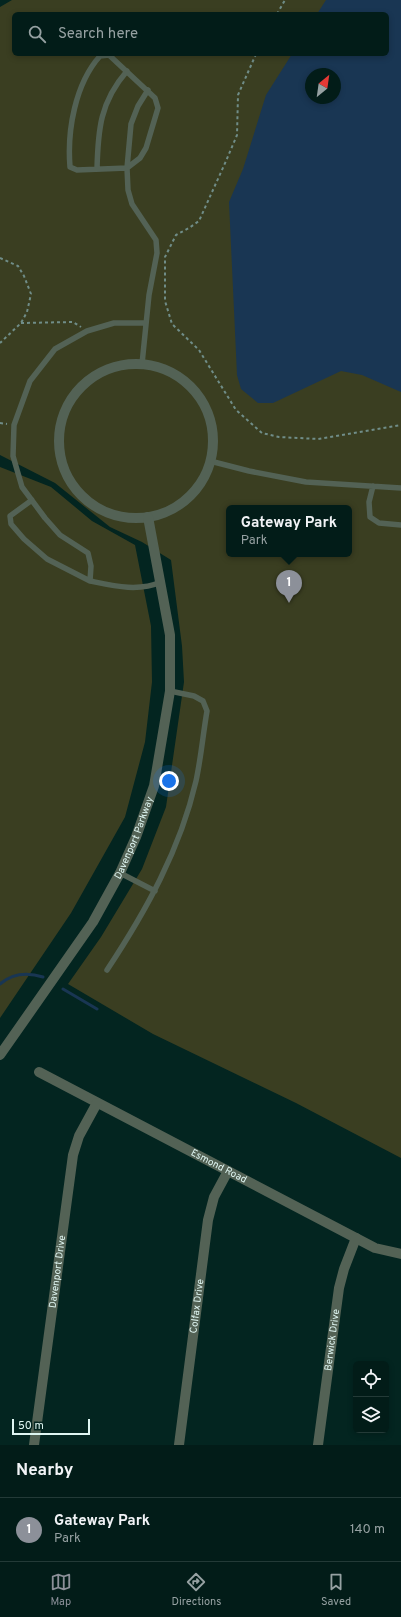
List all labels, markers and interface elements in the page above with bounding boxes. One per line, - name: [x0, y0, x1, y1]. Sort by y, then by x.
- search box: [12, 12, 389, 56]
- icon: search: [26, 23, 48, 45]
- text: Search here: [58, 25, 138, 44]
- north arrow: [305, 68, 341, 104]
- popup: [226, 505, 352, 557]
- text: Gateway Park: [241, 514, 337, 533]
- text: Park: [241, 533, 268, 549]
- pin: 1: [276, 570, 302, 603]
- your location: [159, 771, 179, 791]
- street label: Davenport Parkway: [111, 795, 156, 882]
- street label: Esmond Road: [189, 1146, 249, 1186]
- street label: Davenport Drive: [46, 1234, 69, 1309]
- street label: Colfax Drive: [187, 1278, 207, 1334]
- street label: Berwick Drive: [321, 1308, 343, 1372]
- map controls: [353, 1361, 389, 1433]
- button: locate: [353, 1361, 389, 1397]
- button: layers: [353, 1397, 389, 1433]
- scale bar: [12, 1417, 90, 1436]
- text: 50 m: [18, 1419, 44, 1433]
- text: Nearby: [16, 1460, 73, 1482]
- text: Gateway Park: [54, 1512, 150, 1531]
- text: 1: [26, 1522, 32, 1538]
- text: 140 m: [350, 1522, 385, 1538]
- text: Park: [54, 1531, 81, 1547]
- tab: Map: [50, 1571, 72, 1609]
- tab: Directions: [171, 1571, 221, 1609]
- tab: Saved: [321, 1571, 351, 1609]

